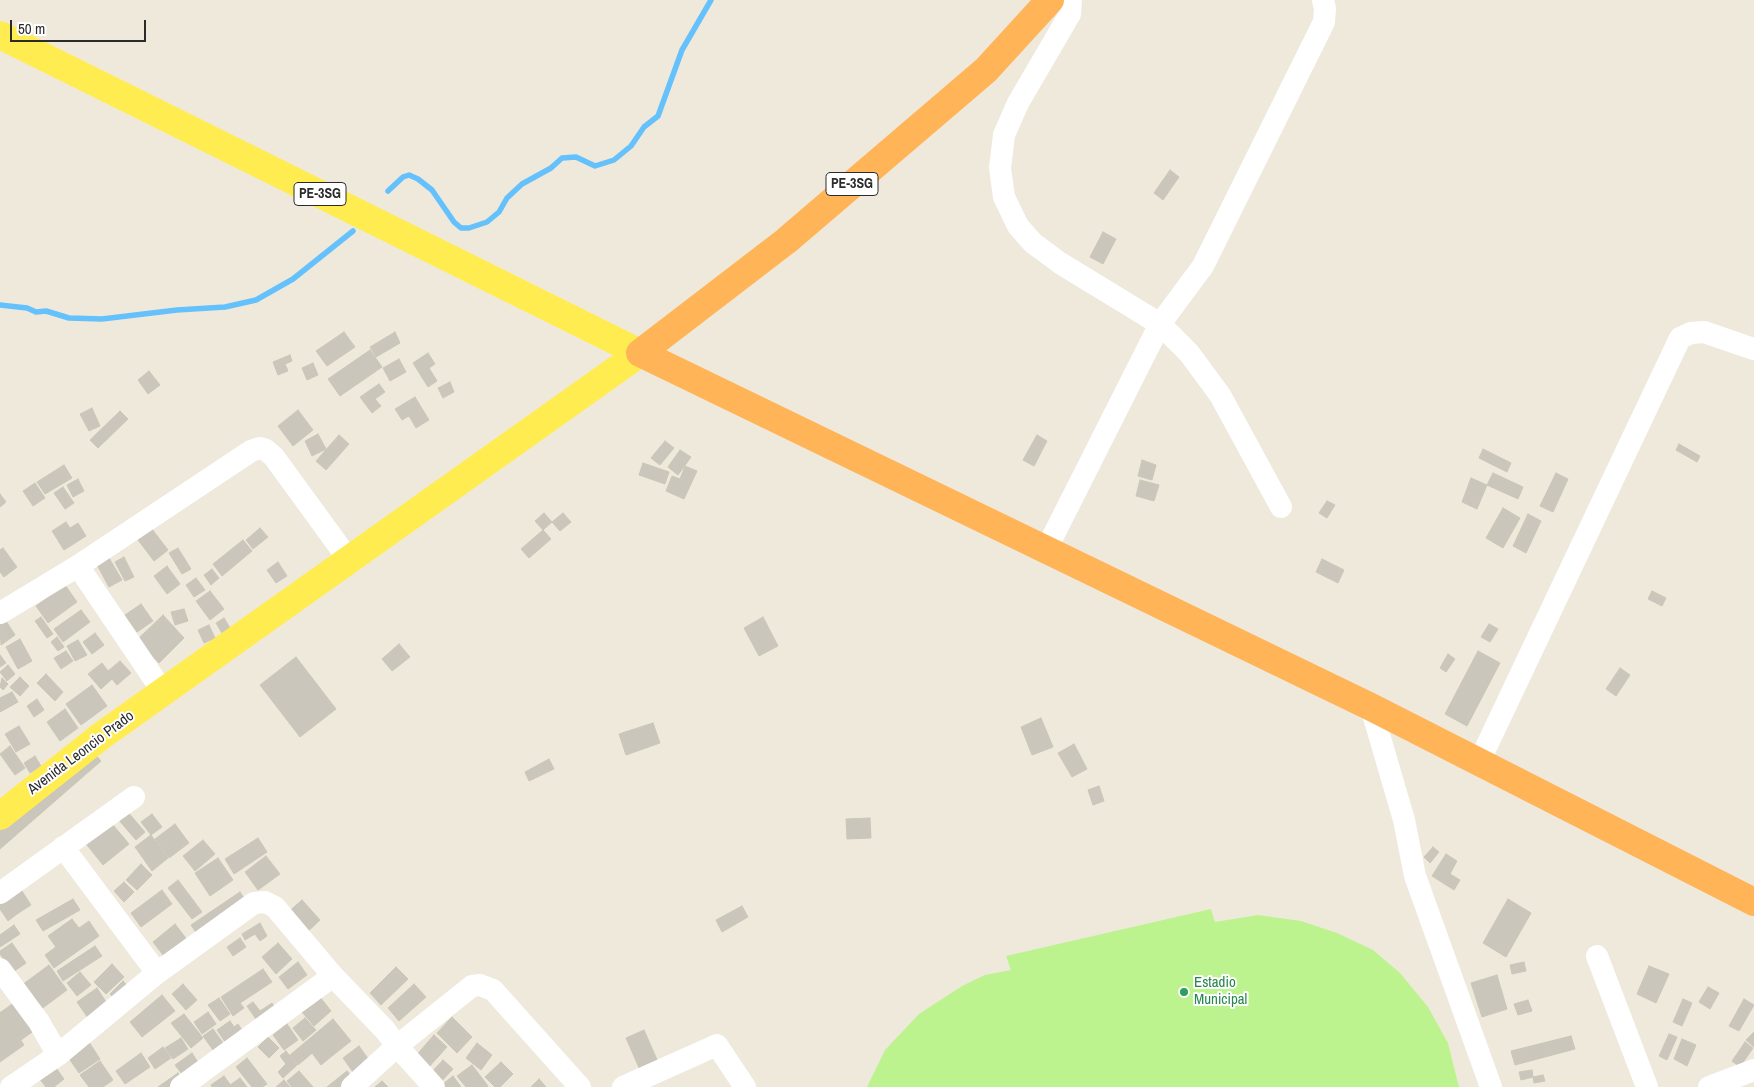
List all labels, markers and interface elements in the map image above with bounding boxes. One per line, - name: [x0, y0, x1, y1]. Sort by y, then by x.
- scale bar: [12, 10, 149, 42]
- text: 50 m: [18, 18, 45, 39]
- road number: PE-3SG: [826, 172, 878, 195]
- road number: PE-3SG: [294, 182, 346, 205]
- street label: Avenida Leoncio Prado: [24, 707, 138, 799]
- place label: Estadio Municipal: [1194, 974, 1247, 1009]
- marker: Estadio Municipal: [1178, 986, 1190, 998]

